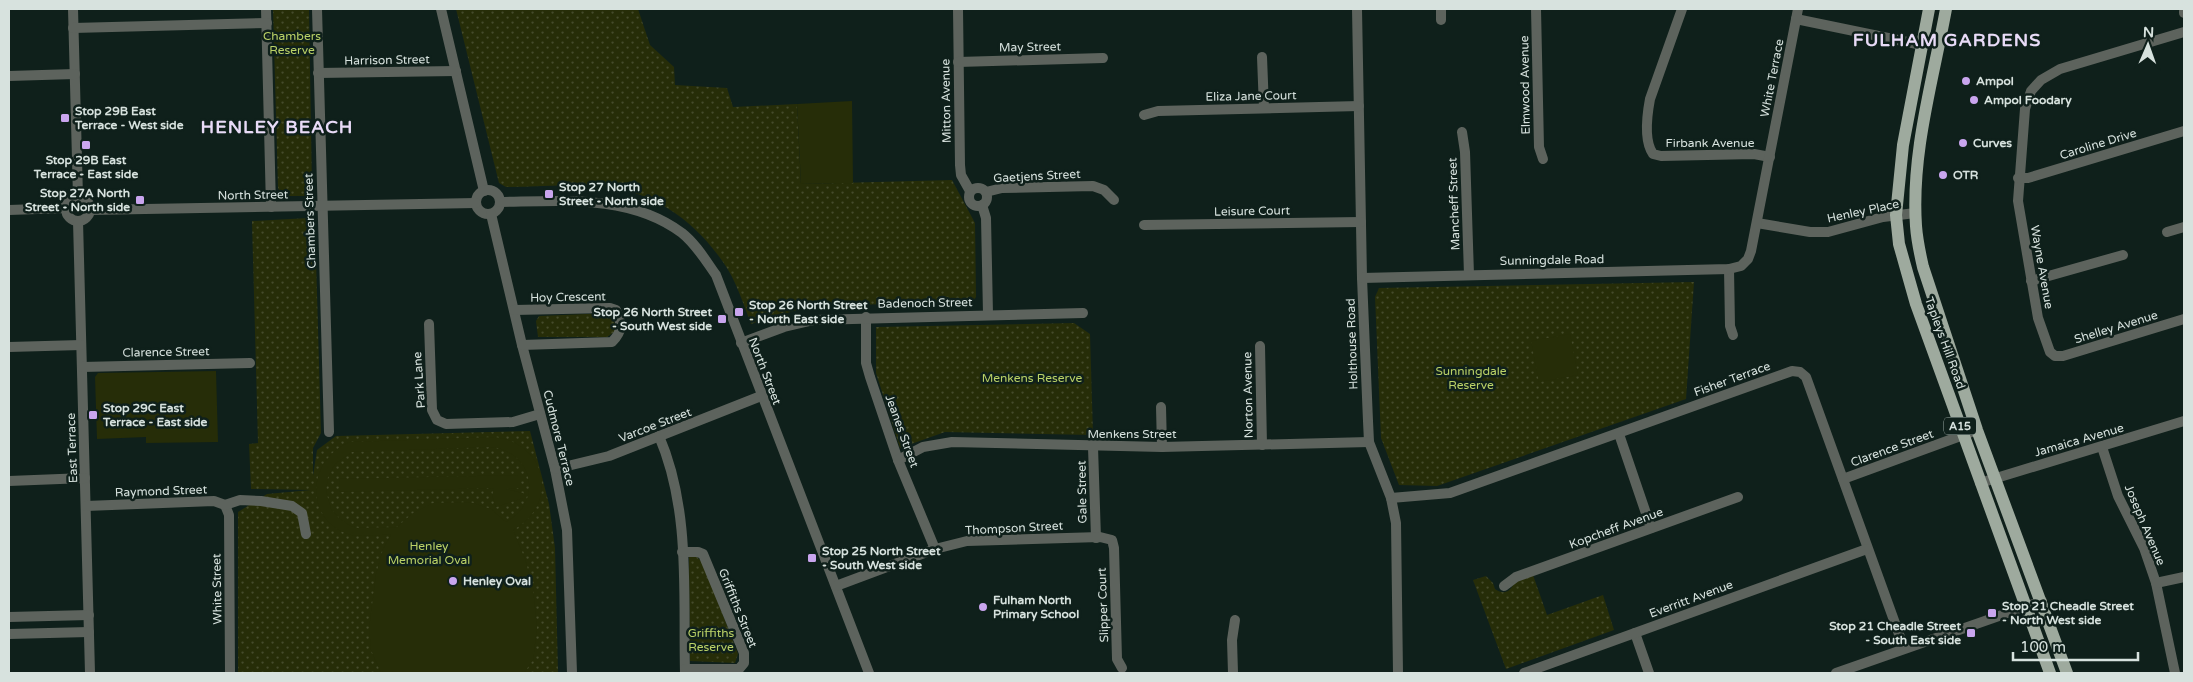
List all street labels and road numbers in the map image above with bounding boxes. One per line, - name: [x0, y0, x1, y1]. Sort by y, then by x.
- street label: Elmwood Avenue: [1517, 35, 1533, 135]
- street label: White Terrace: [1758, 38, 1786, 118]
- street label: May Street: [999, 39, 1062, 55]
- street label: Harrison Street: [344, 52, 430, 68]
- street label: Mitton Avenue: [938, 59, 954, 143]
- street label: Eliza Jane Court: [1205, 88, 1297, 104]
- street label: Caroline Drive: [2058, 126, 2138, 162]
- street label: Firbank Avenue: [1666, 136, 1755, 150]
- street label: Mancheff Street: [1445, 157, 1463, 251]
- street label: Gaetjens Street: [993, 167, 1081, 185]
- street label: Chambers Street: [301, 173, 319, 269]
- street label: North Street: [218, 187, 289, 203]
- street label: Henley Place: [1826, 197, 1900, 225]
- street label: Leisure Court: [1214, 203, 1291, 219]
- street label: Wayne Avenue: [2028, 224, 2056, 310]
- street label: Sunningdale Road: [1500, 252, 1604, 268]
- street label: Hoy Crescent: [530, 289, 606, 305]
- street label: Badenoch Street: [877, 295, 973, 311]
- street label: Tapleys Hill Road: [1922, 295, 1968, 391]
- street label: Holthouse Road: [1343, 298, 1361, 390]
- street label: Shelley Avenue: [2073, 308, 2160, 346]
- street label: North Street: [746, 336, 784, 407]
- street label: Clarence Street: [122, 344, 210, 360]
- street label: Park Lane: [410, 351, 428, 409]
- street label: Norton Avenue: [1240, 351, 1256, 438]
- street label: Fisher Terrace: [1692, 359, 1772, 399]
- street label: Cudmore Terrace: [540, 389, 578, 488]
- street label: Jeanes Street: [882, 393, 922, 470]
- street label: Varcoe Street: [617, 405, 694, 445]
- street label: East Terrace: [64, 412, 80, 483]
- road number: A15: [1944, 418, 1976, 434]
- street label: Jamaica Avenue: [2033, 420, 2125, 459]
- street label: Clarence Street: [1849, 426, 1936, 469]
- street label: Menkens Street: [1087, 427, 1177, 441]
- street label: Gale Street: [1074, 460, 1090, 524]
- street label: Raymond Street: [115, 482, 208, 500]
- street label: Joseph Avenue: [2122, 483, 2168, 568]
- street label: Kopcheff Avenue: [1567, 504, 1665, 551]
- street label: Thompson Street: [965, 518, 1064, 538]
- street label: White Street: [209, 553, 225, 625]
- street label: Griffiths Street: [716, 566, 760, 650]
- street label: Slipper Court: [1095, 567, 1111, 643]
- street label: Everritt Avenue: [1647, 577, 1735, 621]

